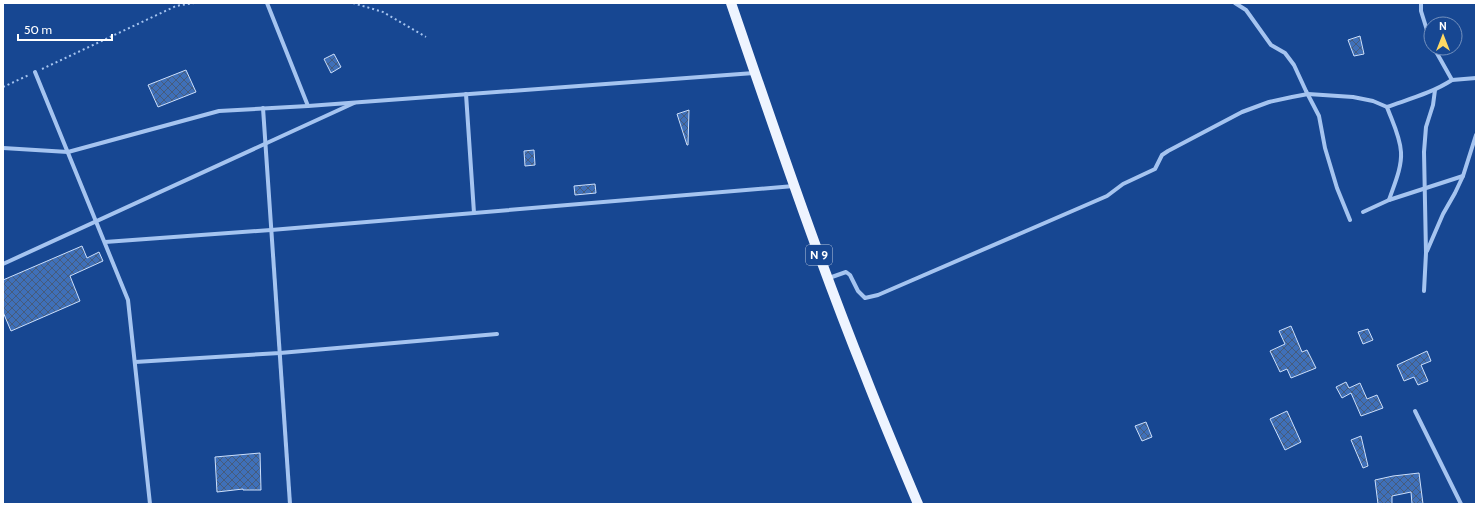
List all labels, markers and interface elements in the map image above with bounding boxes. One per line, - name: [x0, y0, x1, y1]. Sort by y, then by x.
- scale bar: [18, 16, 112, 42]
- north arrow: [1423, 16, 1463, 56]
- text: N: [1439, 19, 1447, 33]
- text: 50 m: [24, 22, 52, 37]
- road number: N 9: [806, 245, 832, 265]

